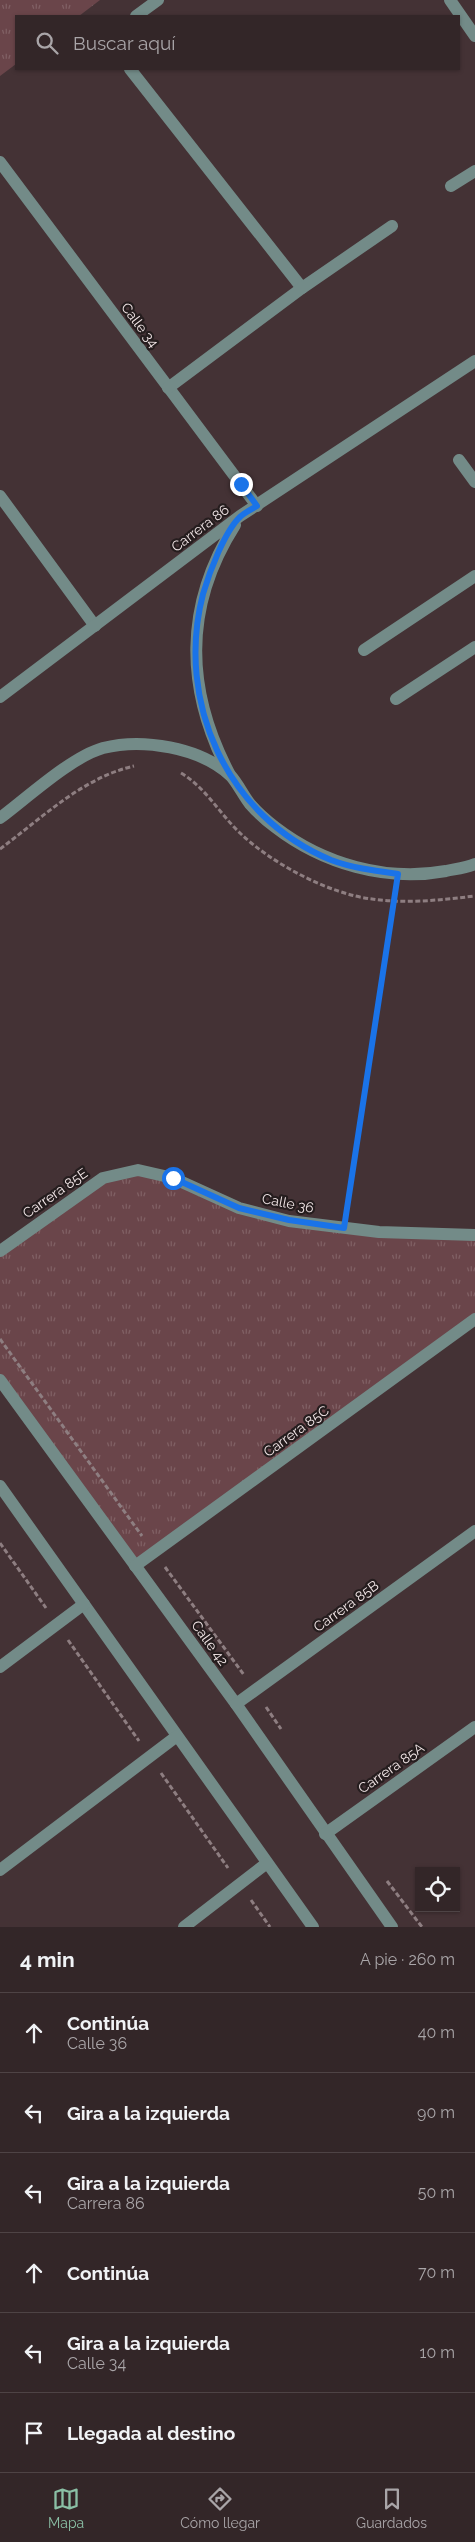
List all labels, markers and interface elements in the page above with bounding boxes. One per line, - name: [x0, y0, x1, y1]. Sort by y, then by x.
- search box: [15, 15, 460, 70]
- icon: search: [33, 29, 61, 57]
- text: Buscar aquí: [73, 32, 175, 54]
- street label: Calle 34: [118, 300, 162, 351]
- route end: [230, 473, 253, 496]
- street label: Carrera 86: [168, 501, 232, 555]
- street label: Carrera 85E: [19, 1165, 91, 1221]
- route start: [162, 1167, 185, 1190]
- street label: Calle 36: [261, 1190, 315, 1216]
- street label: Carrera 85C: [260, 1402, 332, 1460]
- street label: Carrera 85B: [310, 1577, 382, 1635]
- street label: Calle 42: [188, 1617, 232, 1669]
- street label: Carrera 85A: [355, 1739, 427, 1797]
- map controls: [415, 1867, 460, 1912]
- button: locate: [415, 1867, 460, 1912]
- text: 4 min: [20, 1947, 75, 1972]
- text: A pie · 260 m: [360, 1950, 455, 1969]
- text: Continúa: [67, 2012, 149, 2034]
- icon: ahead: [20, 2019, 48, 2047]
- text: 40 m: [418, 2023, 455, 2042]
- text: Calle 36: [67, 2034, 127, 2053]
- icon: left: [20, 2099, 48, 2127]
- text: Gira a la izquierda: [67, 2102, 230, 2124]
- text: 90 m: [417, 2103, 455, 2122]
- text: Gira a la izquierda: [67, 2172, 230, 2194]
- icon: left: [20, 2179, 48, 2207]
- text: 50 m: [418, 2183, 455, 2202]
- text: Carrera 86: [67, 2194, 145, 2213]
- icon: ahead: [20, 2259, 48, 2287]
- text: Continúa: [67, 2262, 149, 2284]
- text: 70 m: [418, 2263, 455, 2282]
- text: Gira a la izquierda: [67, 2332, 230, 2354]
- icon: left: [20, 2339, 48, 2367]
- text: 10 m: [420, 2343, 455, 2362]
- text: Calle 34: [67, 2354, 126, 2373]
- icon: arrive: [20, 2419, 48, 2447]
- text: Llegada al destino: [67, 2422, 235, 2444]
- tab: Mapa: [48, 2485, 84, 2531]
- tab: Cómo llegar: [180, 2485, 260, 2531]
- tab: Guardados: [356, 2485, 427, 2531]

